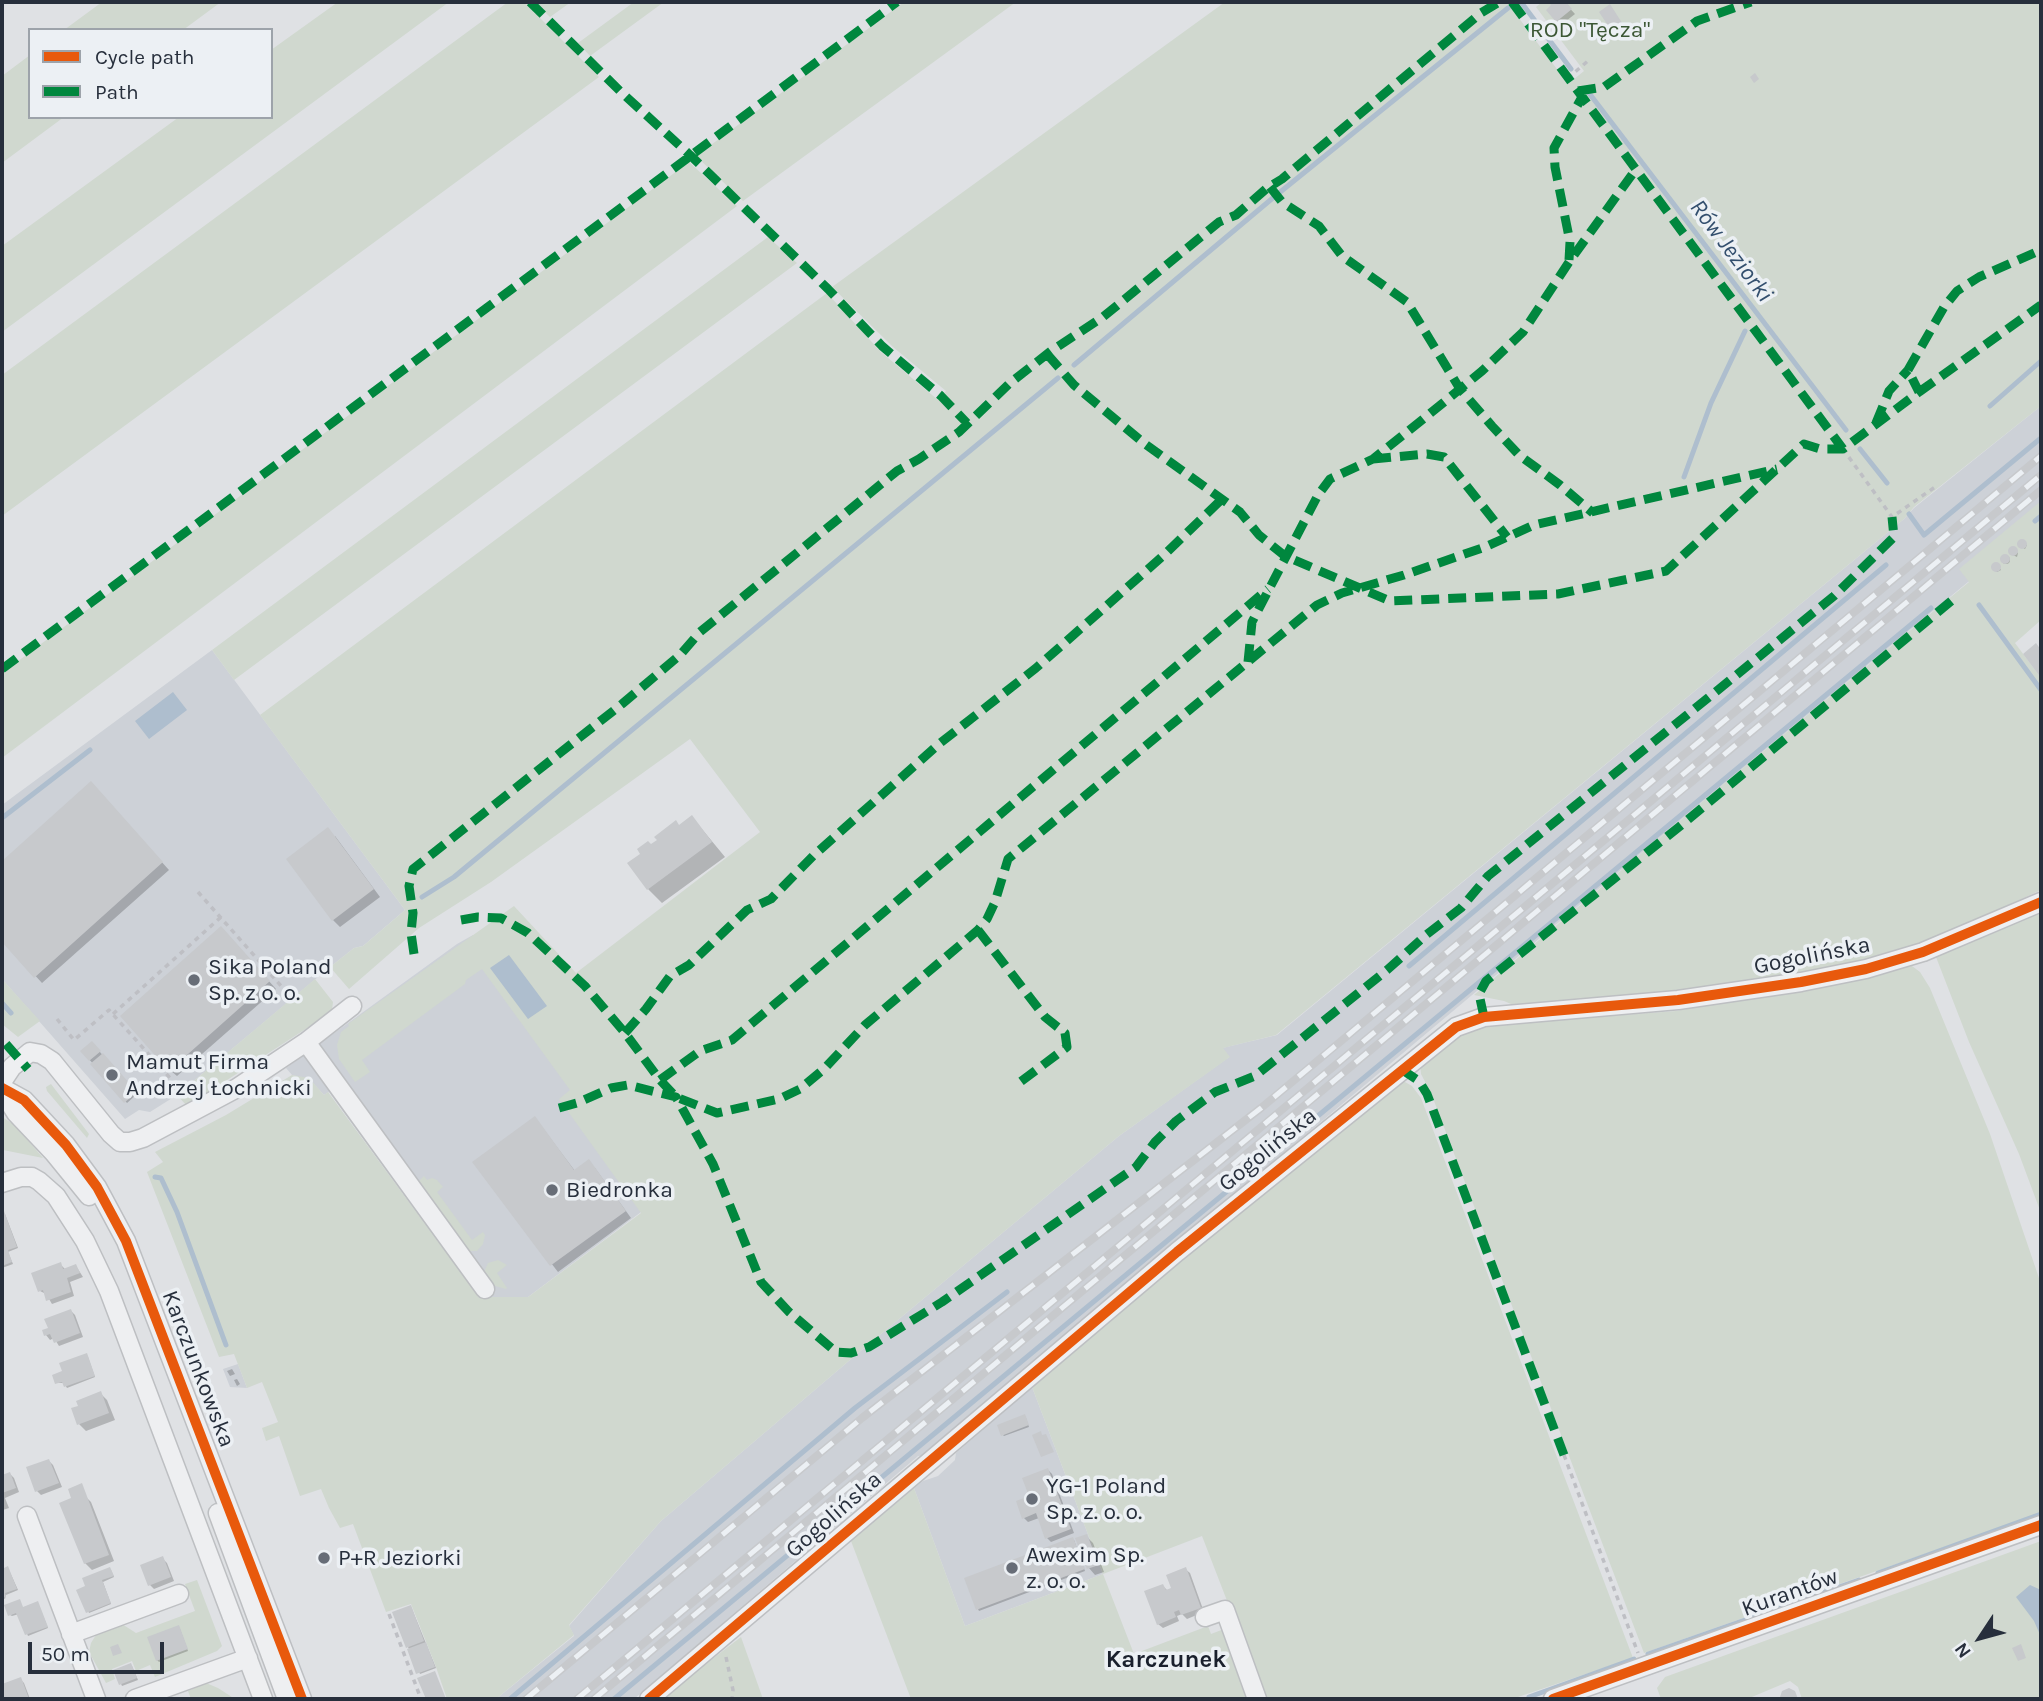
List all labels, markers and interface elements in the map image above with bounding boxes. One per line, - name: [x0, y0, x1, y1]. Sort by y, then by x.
- park label: ROD "Tęcza": [1530, 16, 1650, 44]
- legend: [28, 28, 273, 119]
- text: Cycle path: [95, 45, 195, 69]
- text: Path: [95, 80, 139, 104]
- water label: Rów Jeziorki: [1683, 194, 1779, 308]
- street label: Gogolińska: [1752, 931, 1872, 981]
- place label: Sika Poland Sp. z o. o.: [208, 953, 332, 1007]
- marker: Sika Poland Sp. z o. o.: [186, 972, 202, 988]
- place label: Mamut Firma Andrzej Łochnicki: [126, 1048, 312, 1102]
- marker: Mamut Firma Andrzej Łochnicki: [104, 1067, 120, 1083]
- street label: Gogolińska: [1214, 1102, 1322, 1198]
- place label: Biedronka: [566, 1176, 673, 1204]
- marker: Biedronka: [544, 1182, 560, 1198]
- street label: Karczunkowska: [155, 1287, 241, 1451]
- street label: Gogolińska: [780, 1466, 888, 1564]
- place label: YG-1 Poland Sp. z. o. o.: [1046, 1472, 1166, 1526]
- marker: YG-1 Poland Sp. z. o. o.: [1024, 1491, 1040, 1507]
- place label: Awexim Sp. z. o. o.: [1026, 1541, 1144, 1595]
- place label: P+R Jeziorki: [338, 1544, 462, 1572]
- marker: P+R Jeziorki: [316, 1550, 332, 1566]
- marker: Awexim Sp. z. o. o.: [1004, 1560, 1020, 1576]
- street label: Kurantów: [1738, 1563, 1842, 1623]
- north arrow: [1945, 1603, 2015, 1673]
- scale bar: [32, 1628, 168, 1672]
- text: N: [1950, 1638, 1976, 1662]
- text: 50 m: [41, 1642, 90, 1666]
- district label: Karczunek: [1106, 1646, 1226, 1674]

